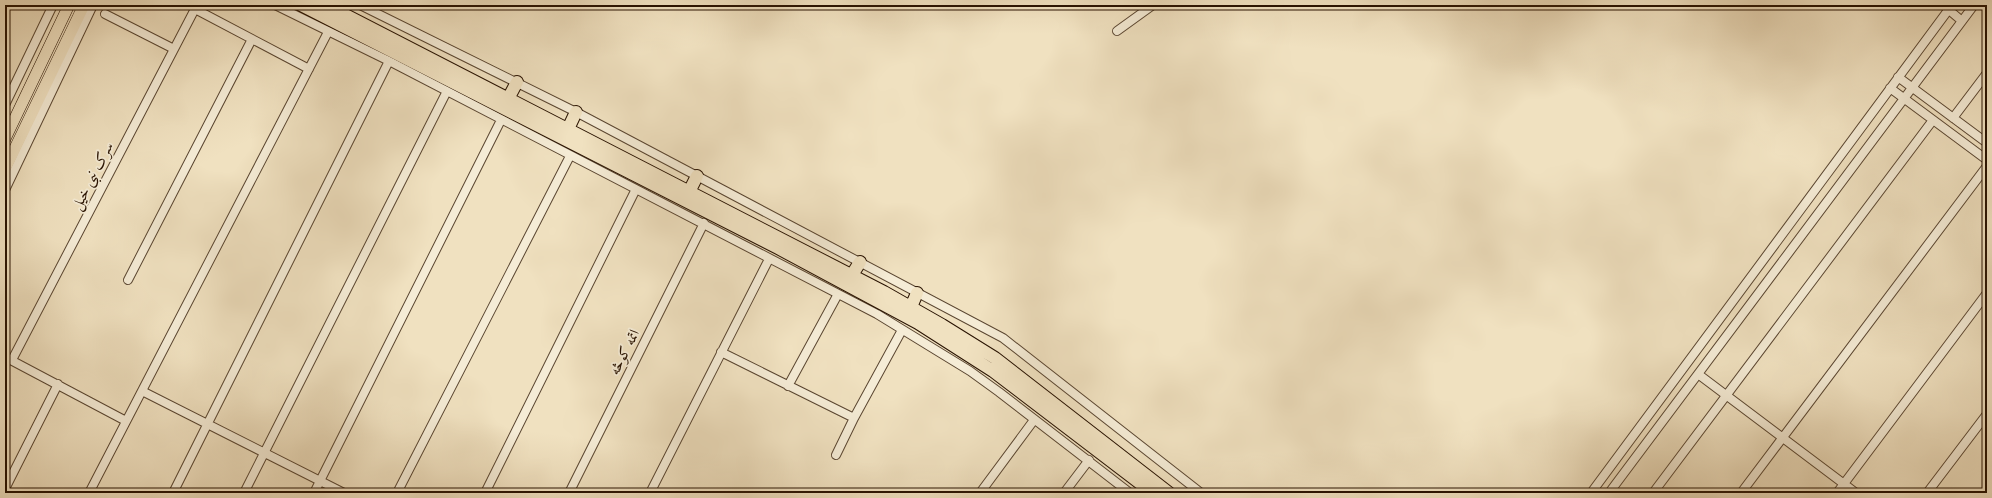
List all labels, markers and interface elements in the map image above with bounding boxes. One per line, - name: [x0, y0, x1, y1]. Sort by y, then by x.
- street label: سرک نبی خیل: [67, 139, 119, 214]
- street label: اتمه کوڅه: [605, 326, 644, 378]

